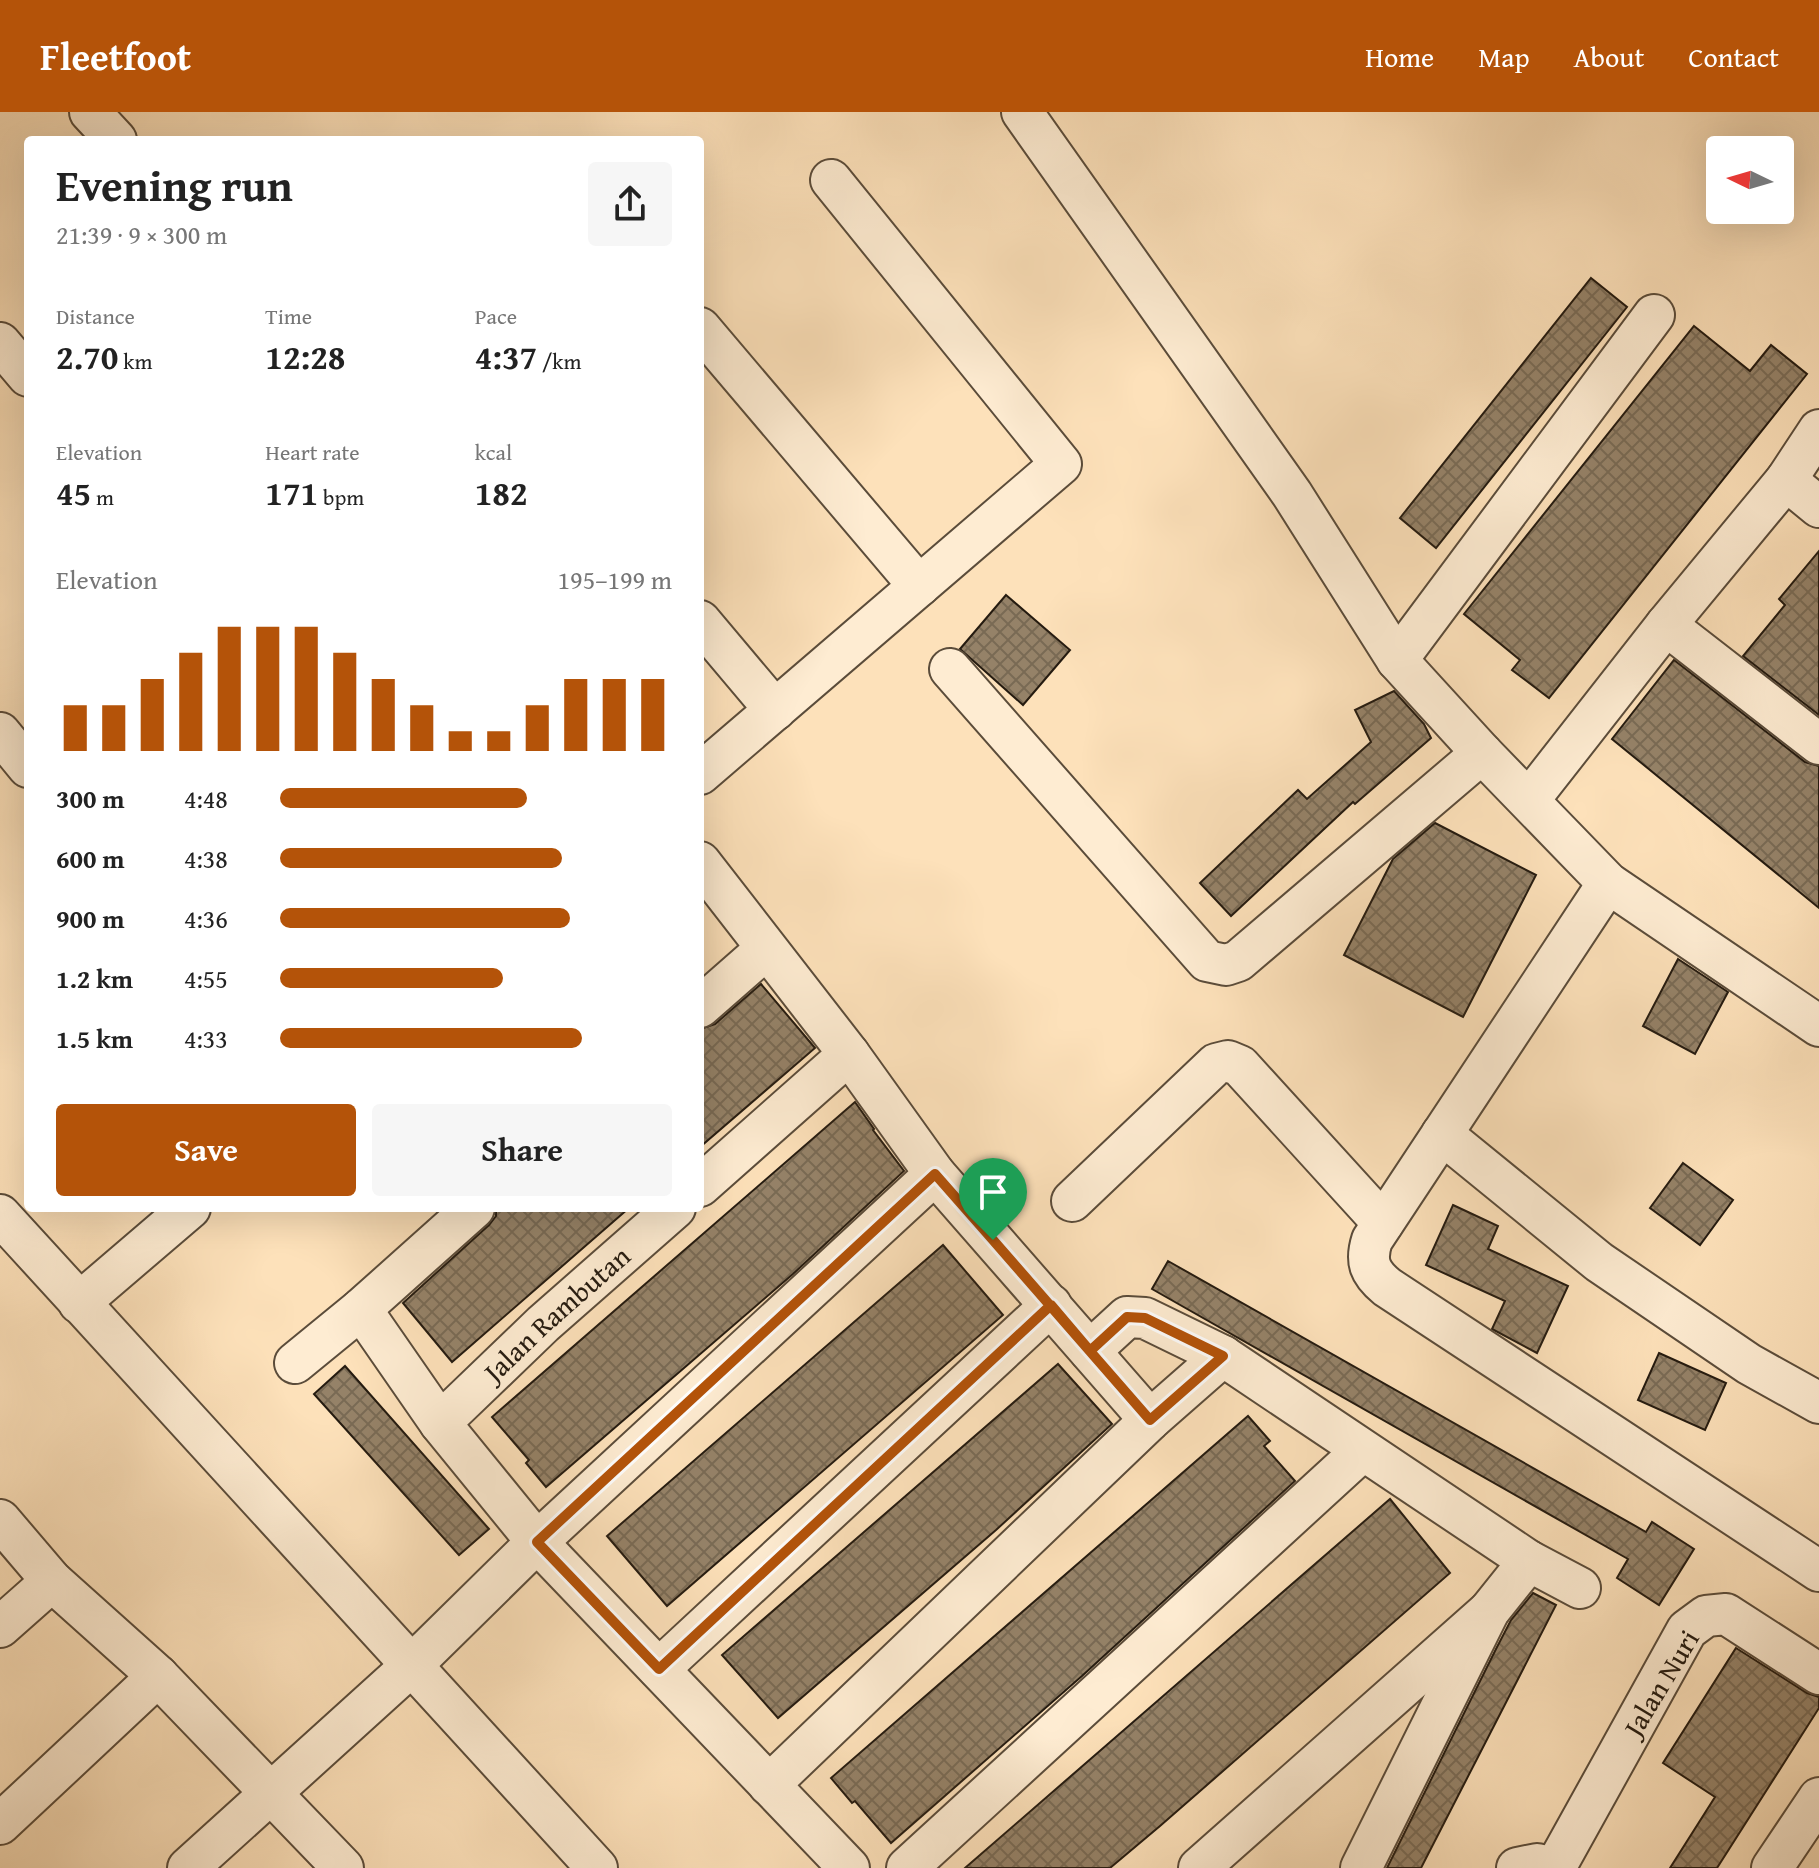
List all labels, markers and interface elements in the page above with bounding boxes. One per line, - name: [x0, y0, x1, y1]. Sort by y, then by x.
- text: Fleetfoot: [40, 28, 191, 84]
- text: Home: [1365, 36, 1434, 77]
- text: Map: [1478, 36, 1530, 77]
- text: About: [1574, 36, 1644, 77]
- text: Contact: [1688, 36, 1779, 77]
- north arrow: [1706, 136, 1794, 224]
- map controls: [1706, 136, 1794, 224]
- text: Evening run: [56, 153, 293, 217]
- button: share: [588, 162, 672, 246]
- text: 21:39 · 9 × 300 m: [56, 215, 227, 254]
- text: Distance: [56, 300, 135, 332]
- text: Time: [265, 300, 312, 332]
- text: Pace: [475, 300, 517, 332]
- text: 2.70: [56, 332, 118, 381]
- text: 12:28: [265, 332, 345, 381]
- text: 4:37: [475, 332, 537, 381]
- text: km: [118, 345, 152, 377]
- text: /km: [537, 345, 582, 377]
- text: Elevation: [56, 436, 142, 468]
- text: Heart rate: [265, 436, 360, 468]
- text: kcal: [475, 436, 512, 468]
- text: 45: [56, 468, 91, 517]
- text: 171: [265, 468, 318, 517]
- text: 182: [475, 468, 528, 517]
- text: m: [91, 481, 114, 513]
- text: bpm: [318, 481, 364, 513]
- text: Elevation: [56, 560, 158, 599]
- text: 195–199 m: [558, 560, 672, 599]
- text: 300 m: [56, 779, 124, 818]
- text: 4:48: [184, 779, 228, 818]
- text: 600 m: [56, 839, 124, 878]
- text: 4:38: [184, 839, 228, 878]
- text: 900 m: [56, 899, 124, 938]
- text: 4:36: [184, 899, 228, 938]
- text: 1.2 km: [56, 959, 133, 998]
- text: 4:55: [184, 959, 228, 998]
- text: 1.5 km: [56, 1019, 133, 1058]
- text: 4:33: [184, 1019, 228, 1058]
- button: Save: [56, 1104, 356, 1196]
- button: Share: [372, 1104, 672, 1196]
- pin: [959, 1158, 1027, 1240]
- icon: arrive: [971, 1170, 1015, 1214]
- street label: Jalan Rambutan: [472, 1235, 639, 1393]
- street label: Jalan Nuri: [1611, 1622, 1709, 1746]

